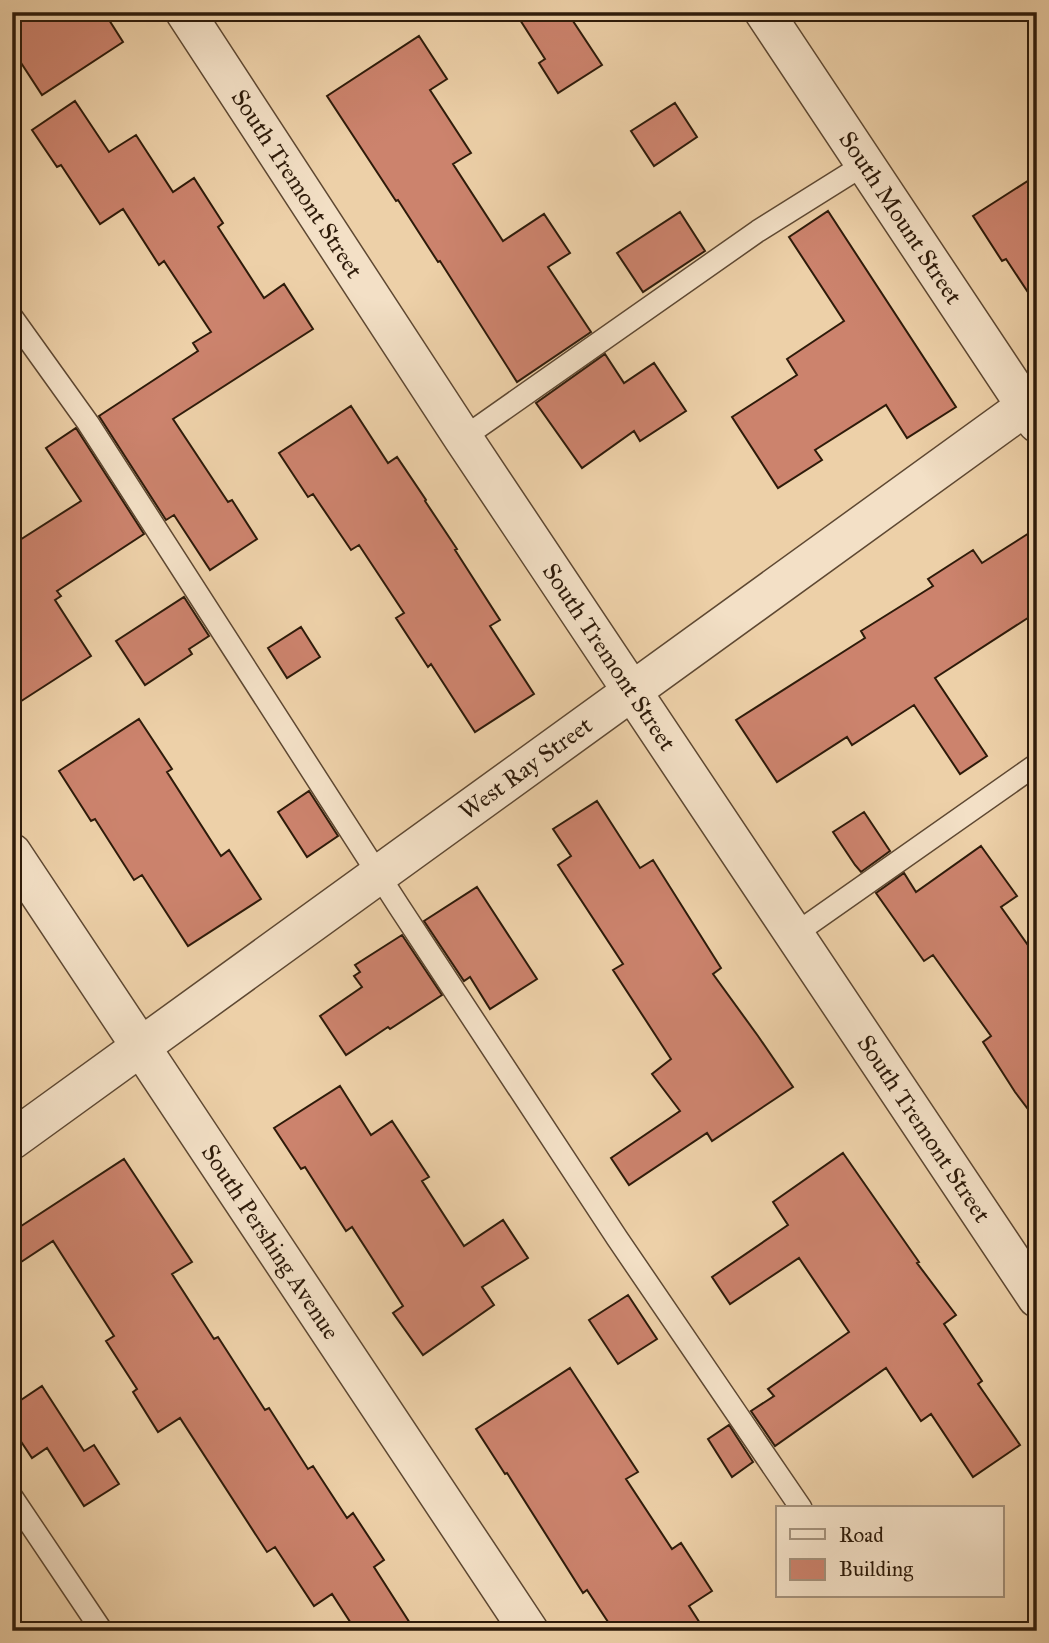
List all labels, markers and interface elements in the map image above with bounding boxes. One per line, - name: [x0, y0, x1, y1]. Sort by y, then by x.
- street label: South Tremont Street: [225, 84, 370, 284]
- street label: South Mount Street: [832, 125, 969, 310]
- street label: South Tremont Street: [536, 558, 683, 757]
- street label: West Ray Street: [453, 710, 598, 826]
- street label: South Tremont Street: [851, 1029, 998, 1229]
- street label: South Pershing Avenue: [195, 1139, 346, 1345]
- legend: [776, 1506, 1004, 1598]
- text: Road: [839, 1522, 884, 1548]
- text: Building: [839, 1556, 913, 1582]

